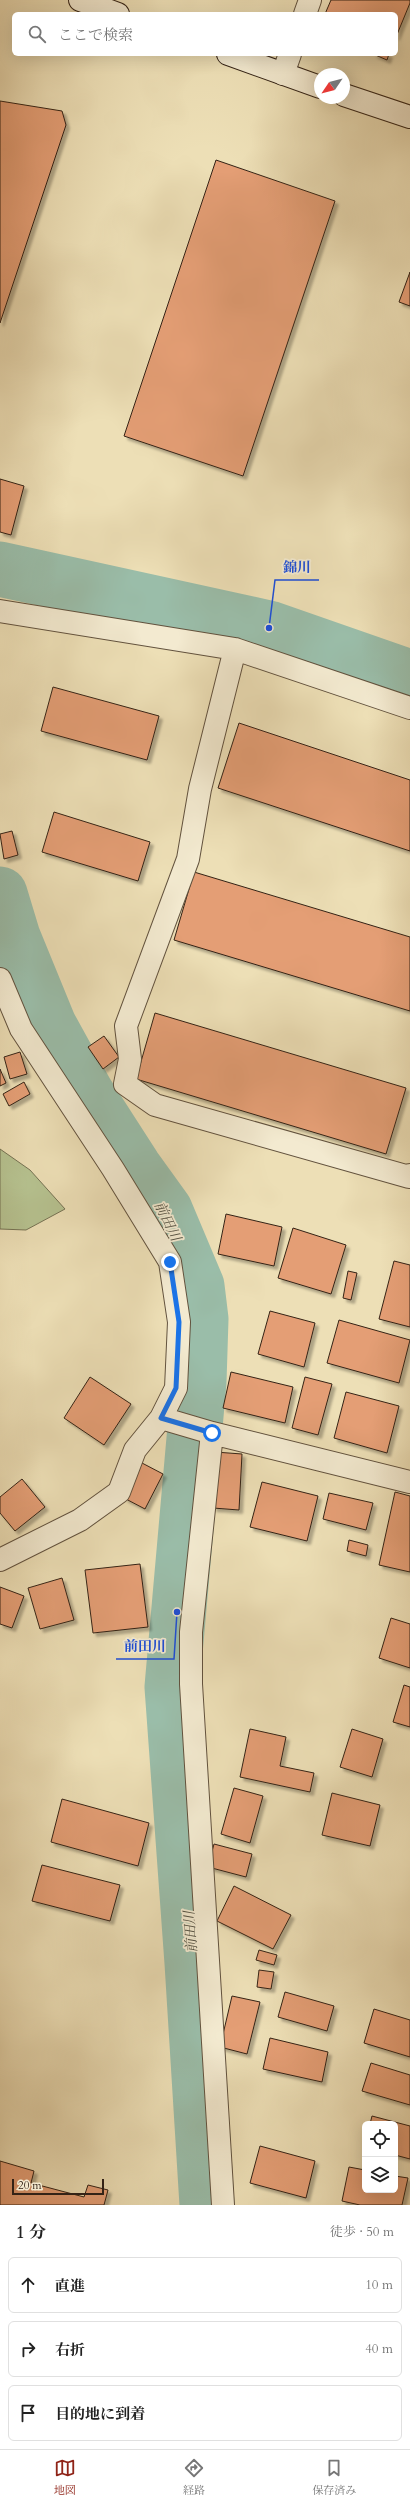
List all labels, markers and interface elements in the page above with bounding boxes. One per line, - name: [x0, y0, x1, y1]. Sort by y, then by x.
- search box: [12, 12, 398, 56]
- icon: search: [26, 23, 48, 45]
- text: ここで検索: [58, 25, 133, 45]
- north arrow: [314, 68, 350, 104]
- callout: 錦川: [275, 554, 319, 580]
- text: 錦川: [283, 558, 311, 577]
- water label: 前田川: [150, 1198, 186, 1246]
- route end: [161, 1253, 179, 1271]
- route start: [203, 1424, 221, 1442]
- callout: 前田川: [116, 1633, 174, 1659]
- text: 前田川: [124, 1637, 166, 1656]
- water label: 前田川: [179, 1908, 201, 1954]
- map controls: [362, 2121, 398, 2193]
- button: locate: [362, 2121, 398, 2157]
- button: layers: [362, 2157, 398, 2193]
- scale bar: [12, 2177, 104, 2196]
- text: 20 m: [18, 2178, 42, 2193]
- text: 1 分: [16, 2221, 46, 2244]
- text: 徒歩 · 50 m: [330, 2223, 394, 2241]
- icon: ahead: [17, 2274, 39, 2296]
- text: 直進: [55, 2276, 85, 2296]
- text: 10 m: [365, 2276, 393, 2294]
- icon: right: [17, 2338, 39, 2360]
- text: 右折: [55, 2340, 85, 2360]
- text: 40 m: [365, 2340, 393, 2358]
- icon: arrive: [17, 2402, 39, 2424]
- text: 目的地に到着: [55, 2404, 145, 2424]
- tab: 地図: [54, 2457, 76, 2498]
- tab: 経路: [183, 2457, 205, 2498]
- tab: 保存済み: [312, 2457, 356, 2498]

